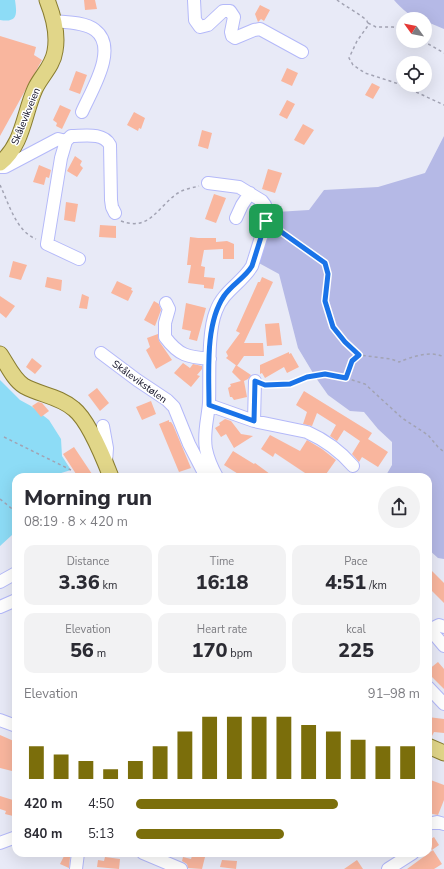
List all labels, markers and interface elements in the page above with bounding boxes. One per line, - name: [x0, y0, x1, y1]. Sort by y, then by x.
- north arrow: [396, 12, 432, 48]
- map controls: [396, 12, 432, 92]
- button: locate: [396, 56, 432, 92]
- street label: Skålevikveien: [8, 86, 44, 147]
- pin: [249, 204, 283, 238]
- icon: arrive: [255, 210, 277, 232]
- street label: Skålevikstølen: [109, 357, 170, 406]
- text: Morning run: [24, 483, 152, 513]
- button: share: [378, 486, 420, 528]
- text: 08:19 · 8 × 420 m: [24, 513, 128, 531]
- text: Distance: [67, 554, 109, 569]
- text: Time: [210, 554, 234, 569]
- text: Pace: [344, 554, 368, 569]
- text: 3.36: [59, 569, 100, 596]
- text: 16:18: [195, 569, 249, 596]
- text: 4:51: [325, 569, 366, 596]
- text: km: [100, 578, 117, 593]
- text: /km: [366, 578, 387, 593]
- text: Elevation: [65, 622, 111, 637]
- text: Heart rate: [197, 622, 247, 637]
- text: kcal: [346, 622, 366, 637]
- text: 56: [70, 637, 94, 664]
- text: 170: [191, 637, 227, 664]
- text: 225: [338, 637, 374, 664]
- text: m: [94, 646, 106, 661]
- text: bpm: [227, 646, 253, 661]
- text: Elevation: [24, 685, 78, 703]
- text: 91–98 m: [368, 685, 420, 703]
- text: 420 m: [24, 795, 62, 813]
- text: 4:50: [88, 795, 114, 813]
- text: 840 m: [24, 825, 62, 843]
- text: 5:13: [88, 825, 114, 843]

